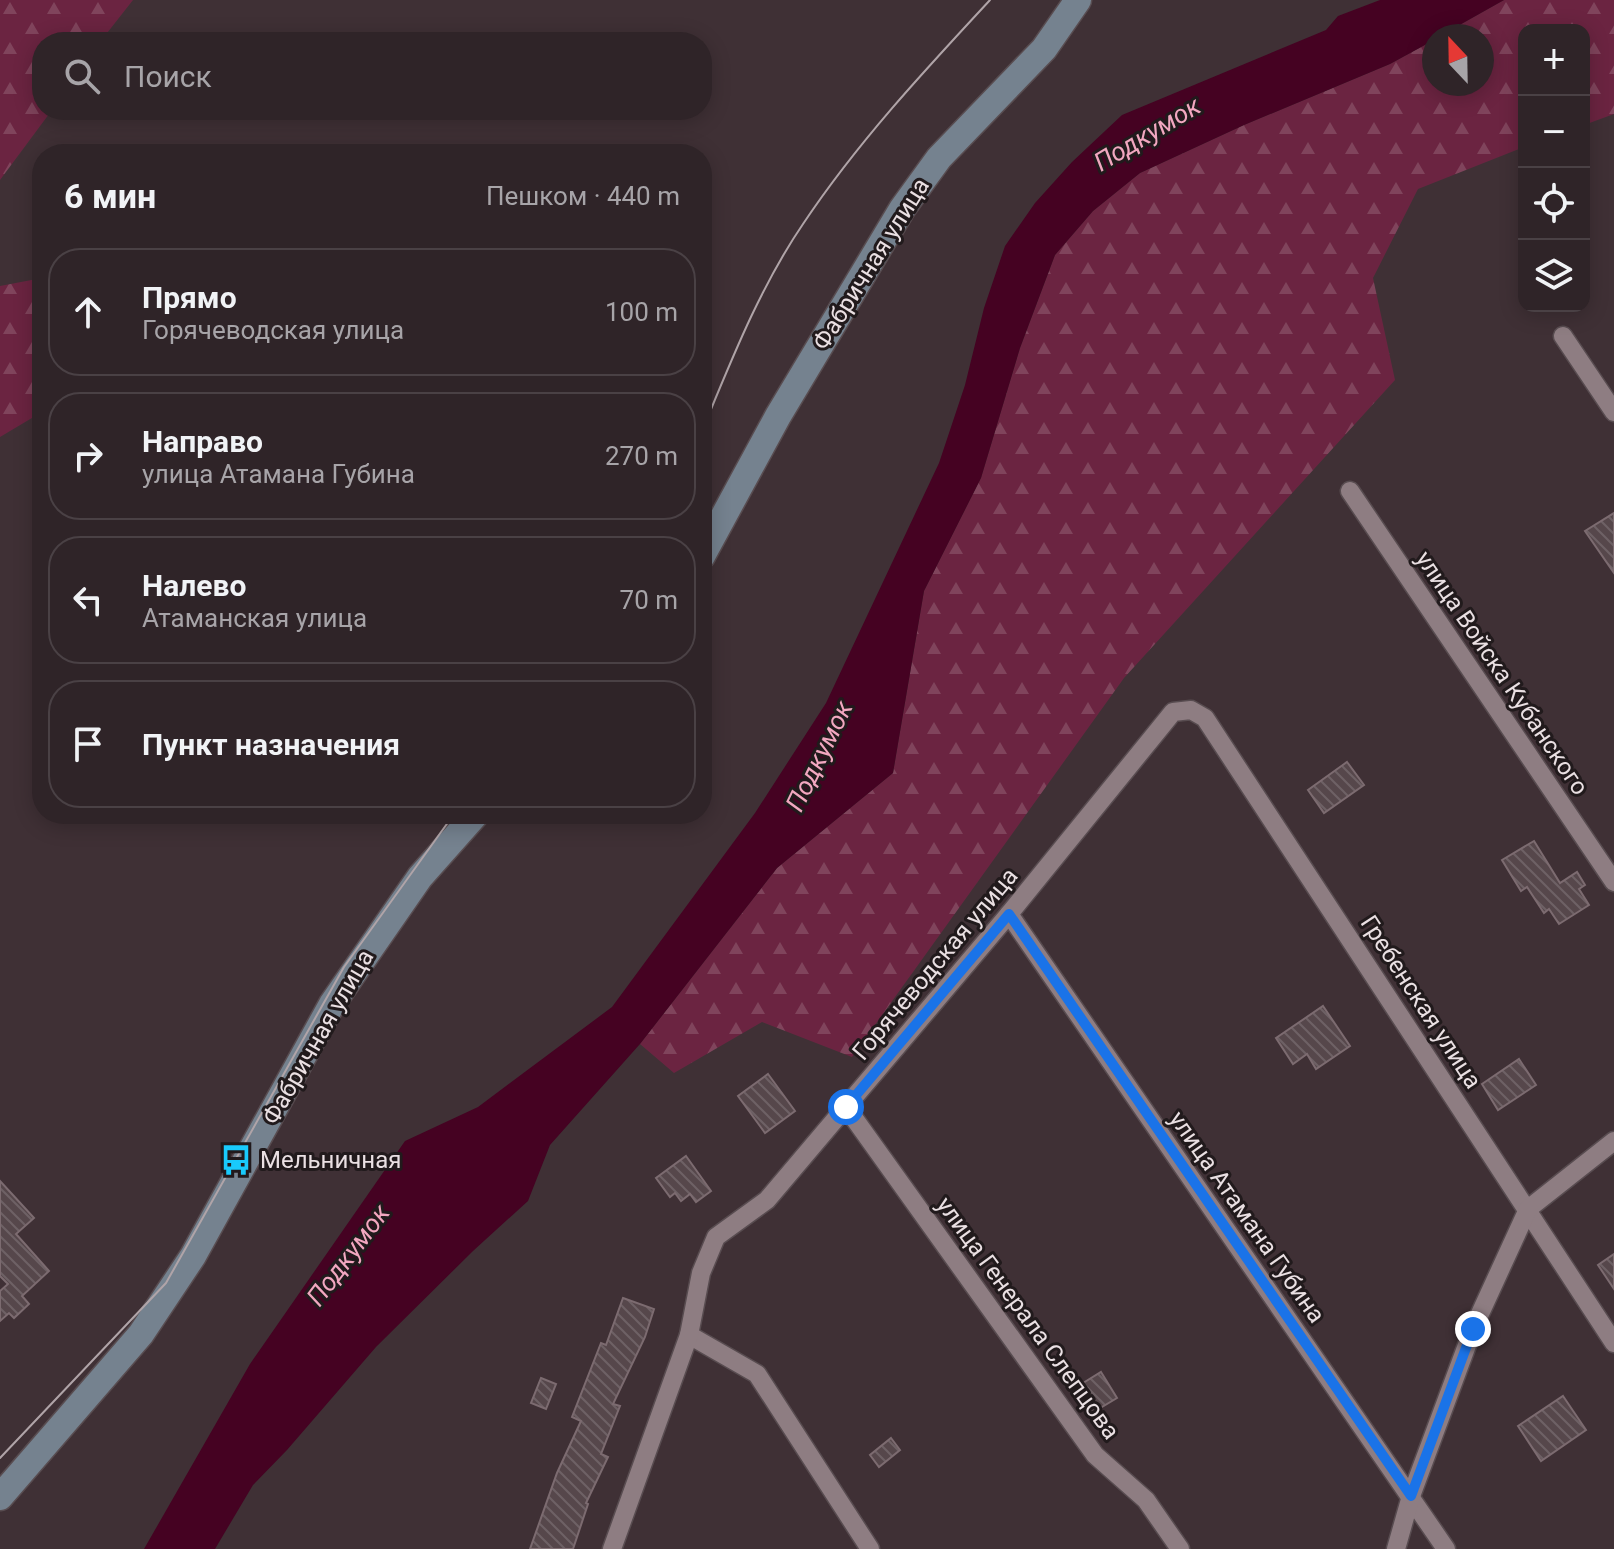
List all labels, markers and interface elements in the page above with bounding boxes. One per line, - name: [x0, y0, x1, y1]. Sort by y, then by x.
- north arrow: [1422, 24, 1494, 96]
- map controls: [1518, 24, 1590, 312]
- button: +: [1518, 24, 1590, 96]
- search box: [32, 32, 712, 120]
- icon: search: [60, 54, 104, 98]
- text: Поиск: [124, 59, 212, 94]
- water label: Подкумок: [1088, 90, 1207, 177]
- button: −: [1518, 96, 1590, 168]
- button: locate: [1518, 168, 1590, 240]
- street label: Фабричная улица: [807, 173, 935, 355]
- text: 6 мин: [64, 176, 156, 216]
- text: Пешком · 440 m: [486, 181, 680, 211]
- button: layers: [1518, 240, 1590, 312]
- text: Прямо: [142, 280, 237, 315]
- icon: ahead: [66, 290, 110, 334]
- text: 100 m: [605, 297, 678, 327]
- text: Горячеводская улица: [142, 315, 404, 345]
- text: Направо: [142, 424, 263, 459]
- icon: right: [66, 434, 110, 478]
- text: 270 m: [605, 441, 678, 471]
- text: улица Атамана Губина: [142, 459, 415, 489]
- street label: улица Войска Кубанского: [1410, 546, 1594, 800]
- text: Налево: [142, 568, 246, 603]
- icon: left: [66, 578, 110, 622]
- text: 70 m: [620, 585, 678, 615]
- text: Атаманская улица: [142, 603, 367, 633]
- water label: Подкумок: [779, 695, 859, 816]
- icon: arrive: [66, 722, 110, 766]
- text: Пункт назначения: [142, 727, 400, 762]
- street label: Горячеводская улица: [847, 862, 1023, 1066]
- street label: Гребенская улица: [1355, 910, 1487, 1094]
- street label: Фабричная улица: [257, 945, 379, 1129]
- route start: [828, 1089, 864, 1125]
- street label: улица Атамана Губина: [1163, 1106, 1331, 1328]
- bus stop icon: Мельничная: [219, 1143, 253, 1177]
- place label: Мельничная: [260, 1146, 401, 1174]
- street label: улица Генерала Слепцова: [931, 1191, 1125, 1445]
- water label: Подкумок: [300, 1197, 397, 1312]
- route end: [1455, 1311, 1491, 1347]

